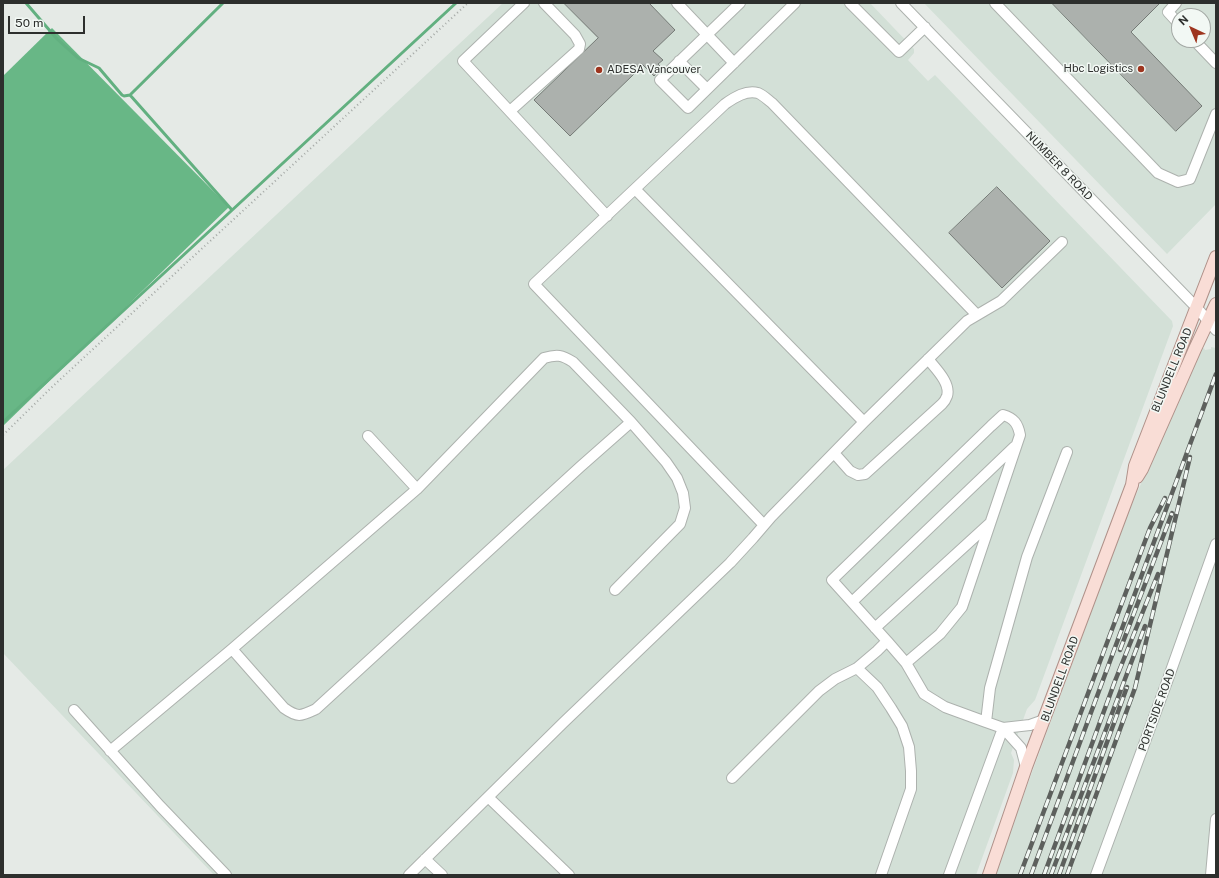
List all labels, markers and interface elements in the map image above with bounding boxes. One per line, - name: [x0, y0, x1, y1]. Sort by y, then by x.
- scale bar: [10, 8, 87, 34]
- north arrow: [1171, 8, 1211, 48]
- text: N: [1176, 13, 1191, 27]
- text: 50 m: [15, 16, 43, 30]
- place label: Hbc Logistics: [1064, 62, 1133, 76]
- place label: ADESA Vancouver: [607, 63, 701, 77]
- marker: Hbc Logistics: [1136, 64, 1146, 74]
- marker: ADESA Vancouver: [594, 65, 604, 75]
- street label: NUMBER 8 ROAD: [1023, 129, 1095, 203]
- street label: BLUNDELL ROAD: [1149, 326, 1195, 414]
- street label: BLUNDELL ROAD: [1038, 634, 1082, 724]
- street label: PORTSIDE ROAD: [1136, 667, 1178, 753]

